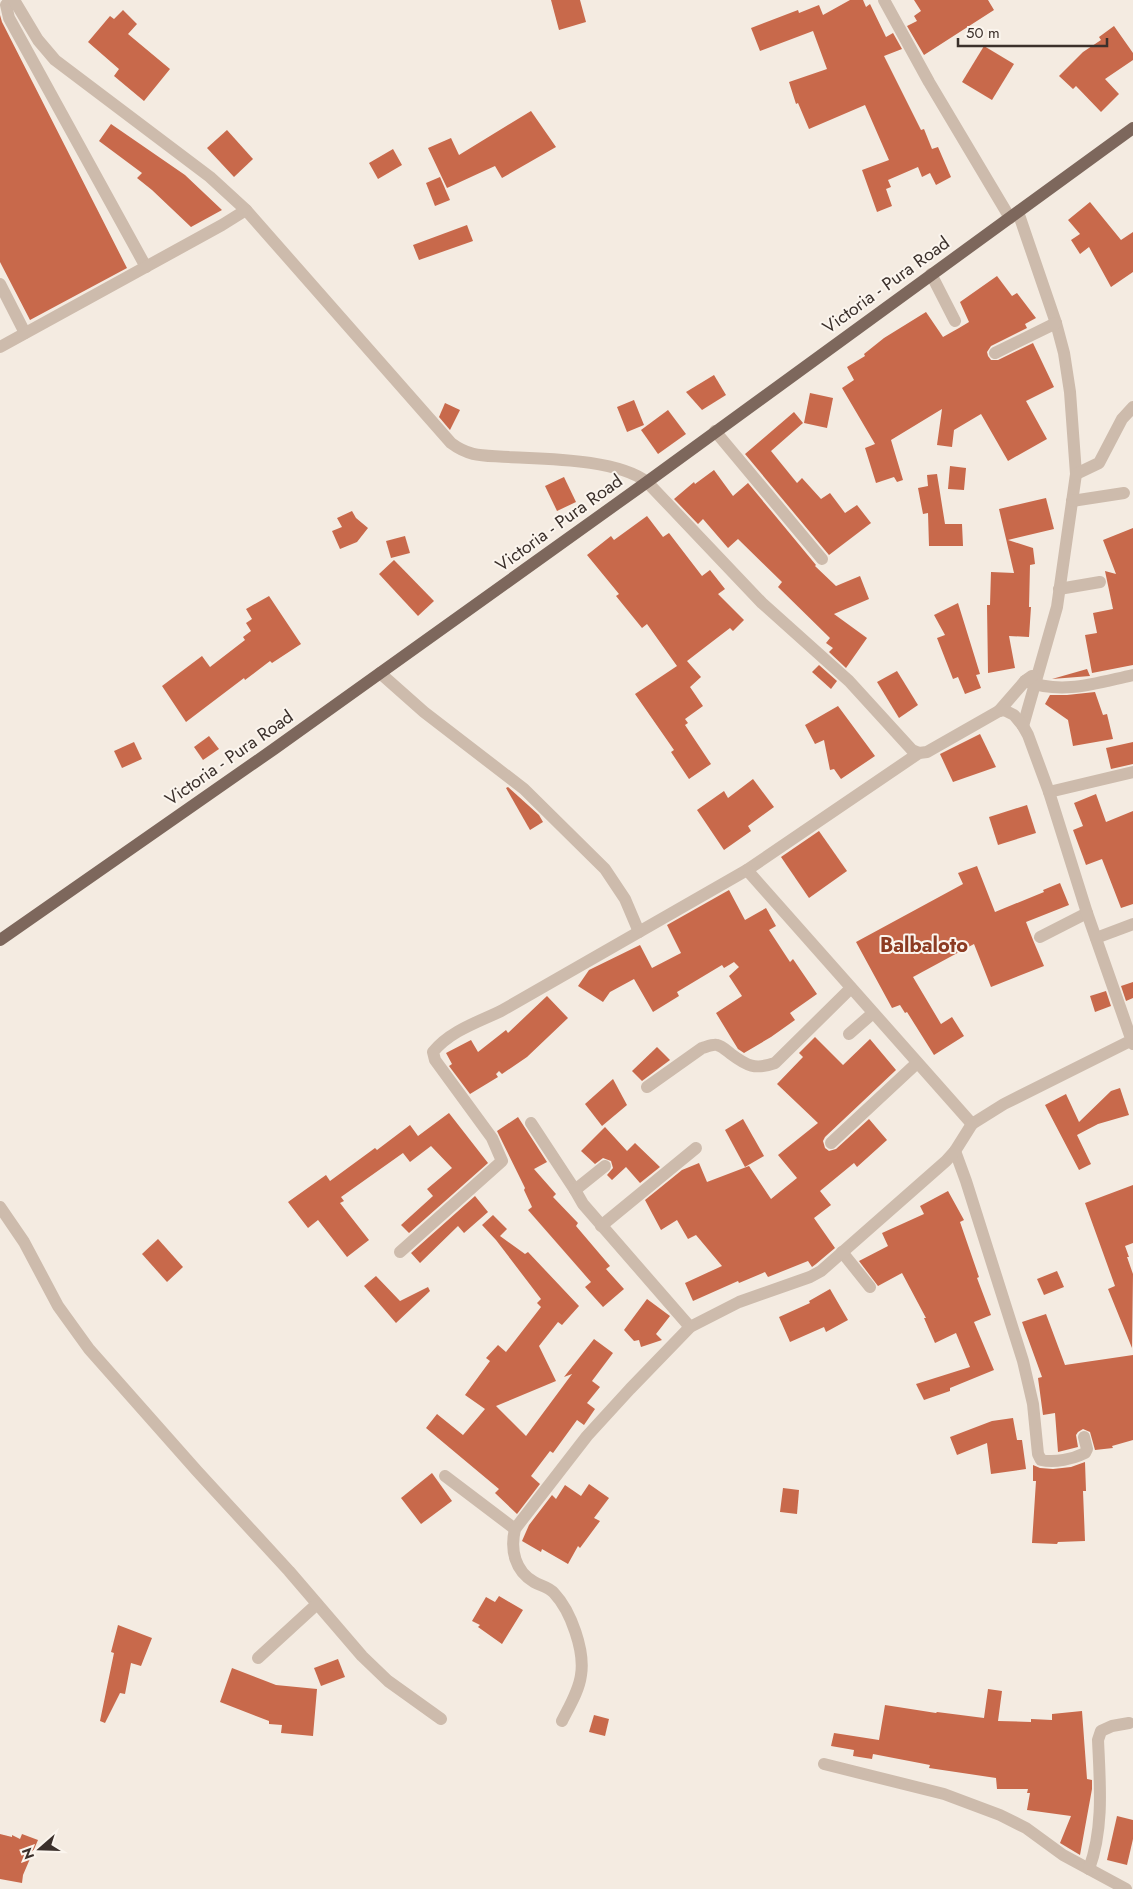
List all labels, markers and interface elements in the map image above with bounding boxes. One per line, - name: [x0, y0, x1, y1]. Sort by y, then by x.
- scale bar: [958, 15, 1107, 47]
- text: 50 m: [966, 22, 1000, 44]
- street label: Victoria - Pura Road: [817, 230, 955, 340]
- street label: Victoria - Pura Road: [490, 468, 628, 578]
- street label: Victoria - Pura Road: [160, 704, 298, 812]
- district label: Balbaloto: [880, 931, 968, 960]
- north arrow: [15, 1824, 65, 1874]
- text: N: [16, 1845, 39, 1862]

